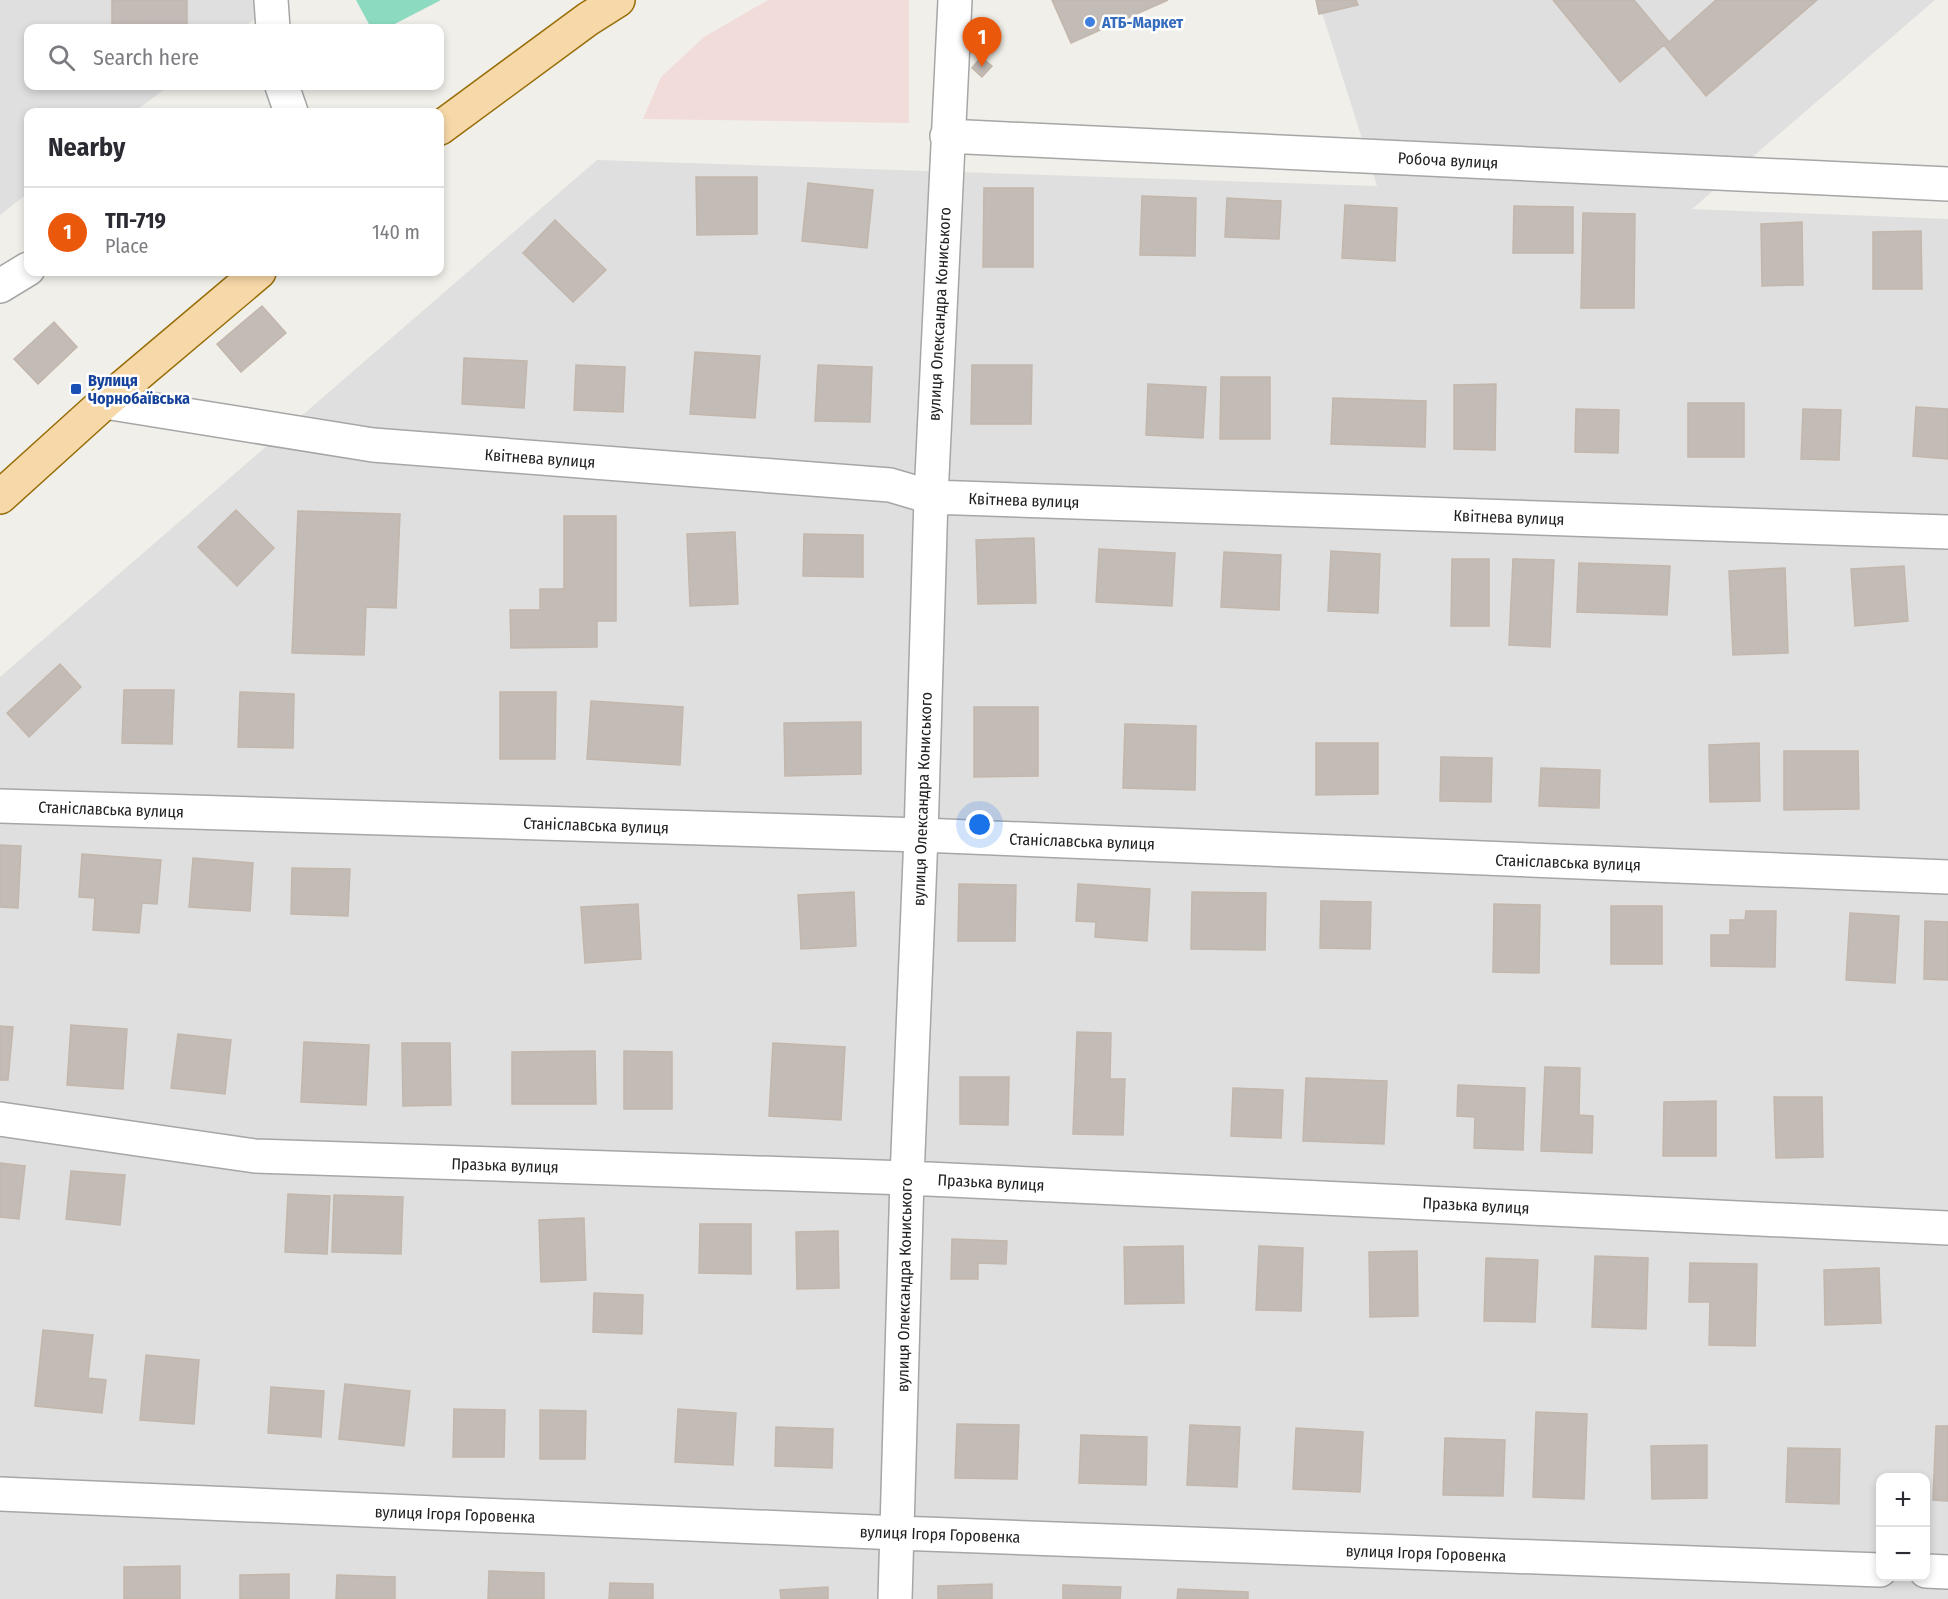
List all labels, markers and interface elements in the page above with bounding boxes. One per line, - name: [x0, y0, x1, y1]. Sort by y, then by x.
- place label: АТБ-Маркет: [1101, 13, 1183, 32]
- marker: АТБ-Маркет: [1083, 15, 1097, 29]
- pin: 1: [962, 17, 1002, 67]
- search box: [24, 24, 444, 90]
- icon: search: [45, 41, 78, 74]
- text: Search here: [93, 44, 199, 71]
- text: Nearby: [48, 132, 125, 163]
- street label: Робоча вулиця: [1397, 148, 1499, 173]
- text: ТП-719: [105, 207, 166, 234]
- street label: вулиця Олександра Кониського: [924, 207, 955, 422]
- text: 1: [63, 220, 72, 244]
- text: 140 m: [372, 220, 420, 244]
- text: Place: [105, 234, 148, 258]
- place label: Вулиця Чорнобаївська: [88, 371, 190, 408]
- marker: Вулиця Чорнобаївська: [69, 382, 83, 396]
- street label: Квітнева вулиця: [484, 445, 596, 472]
- street label: Квітнева вулиця: [968, 489, 1080, 512]
- street label: Квітнева вулиця: [1453, 506, 1565, 529]
- street label: вулиця Олександра Кониського: [909, 692, 936, 906]
- street label: Станіславська вулиця: [38, 797, 184, 822]
- your location: [965, 810, 994, 839]
- street label: Станіславська вулиця: [523, 813, 669, 838]
- street label: Станіславська вулиця: [1009, 829, 1155, 854]
- street label: Станіславська вулиця: [1495, 850, 1641, 875]
- street label: Празька вулиця: [451, 1154, 559, 1177]
- street label: Празька вулиця: [937, 1170, 1045, 1195]
- street label: вулиця Олександра Кониського: [893, 1178, 916, 1392]
- street label: Празька вулиця: [1422, 1193, 1530, 1218]
- map controls: [1876, 1473, 1930, 1581]
- button: +: [1876, 1473, 1930, 1527]
- street label: вулиця Ігоря Горовенка: [374, 1502, 536, 1527]
- street label: вулиця Ігоря Горовенка: [859, 1522, 1021, 1547]
- button: −: [1876, 1527, 1930, 1581]
- street label: вулиця Ігоря Горовенка: [1345, 1541, 1507, 1566]

